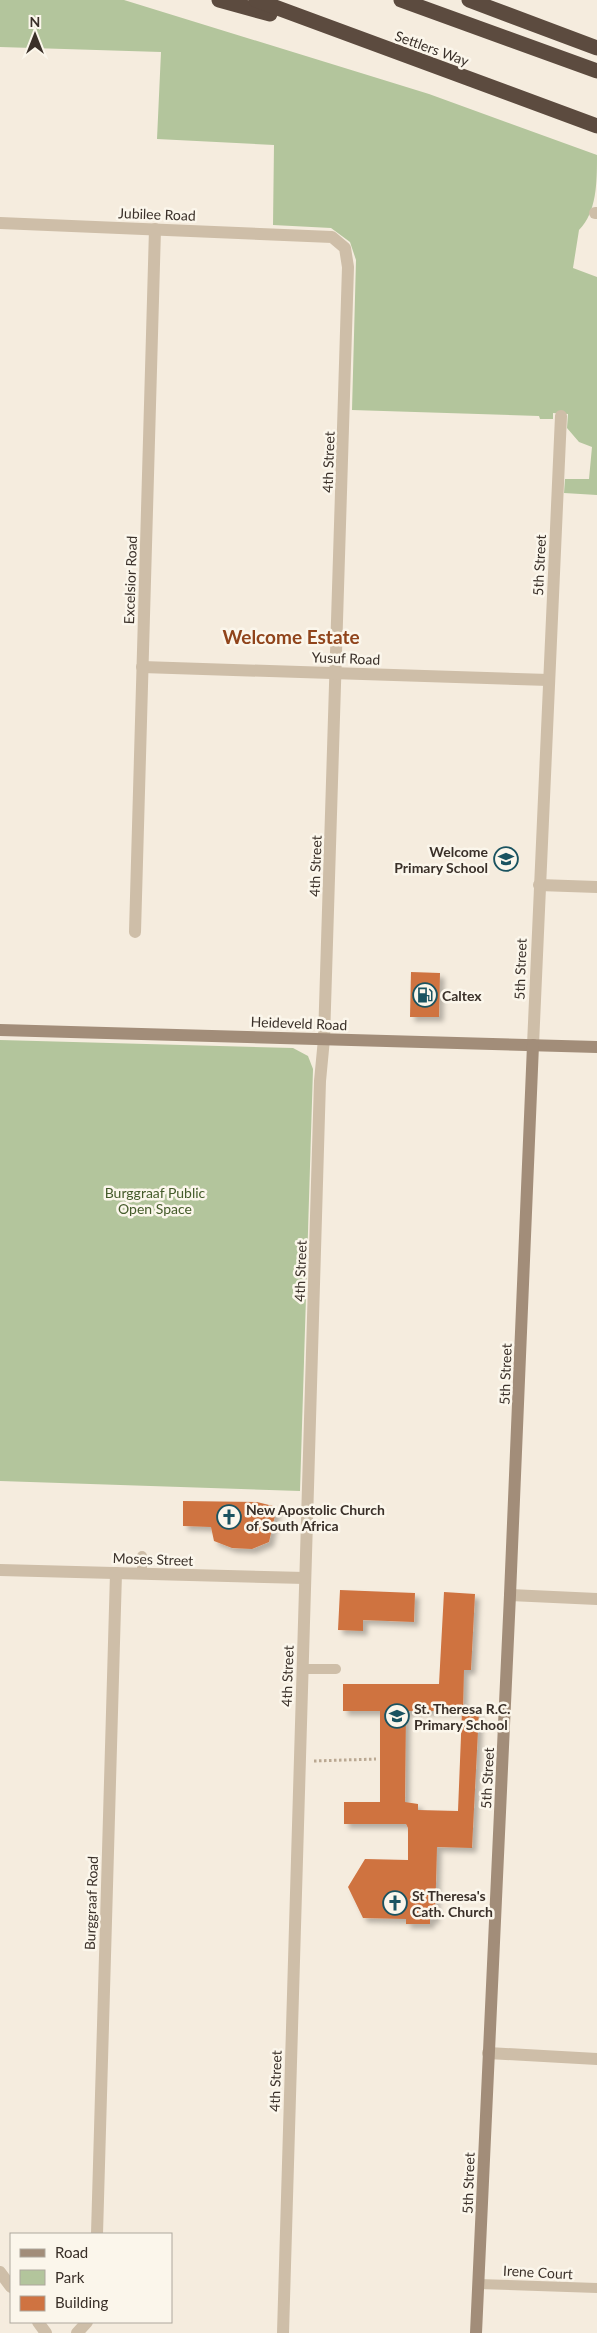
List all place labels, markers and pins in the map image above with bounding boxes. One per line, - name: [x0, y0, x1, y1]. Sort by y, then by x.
- place label: Welcome Primary School: [394, 843, 489, 876]
- school or university icon: Welcome Primary School: [493, 846, 519, 872]
- fuel station icon: Caltex: [412, 982, 438, 1008]
- place label: Caltex: [442, 987, 482, 1004]
- place label: New Apostolic Church of South Africa: [246, 1501, 385, 1534]
- church icon: New Apostolic Church of South Africa: [216, 1504, 242, 1530]
- place label: St. Theresa R.C. Primary School: [414, 1700, 510, 1733]
- school or university icon: St. Theresa R.C. Primary School: [384, 1703, 410, 1729]
- place label: St Theresa's Cath. Church: [412, 1887, 493, 1920]
- church icon: St Theresa's Cath. Church: [382, 1890, 408, 1916]

